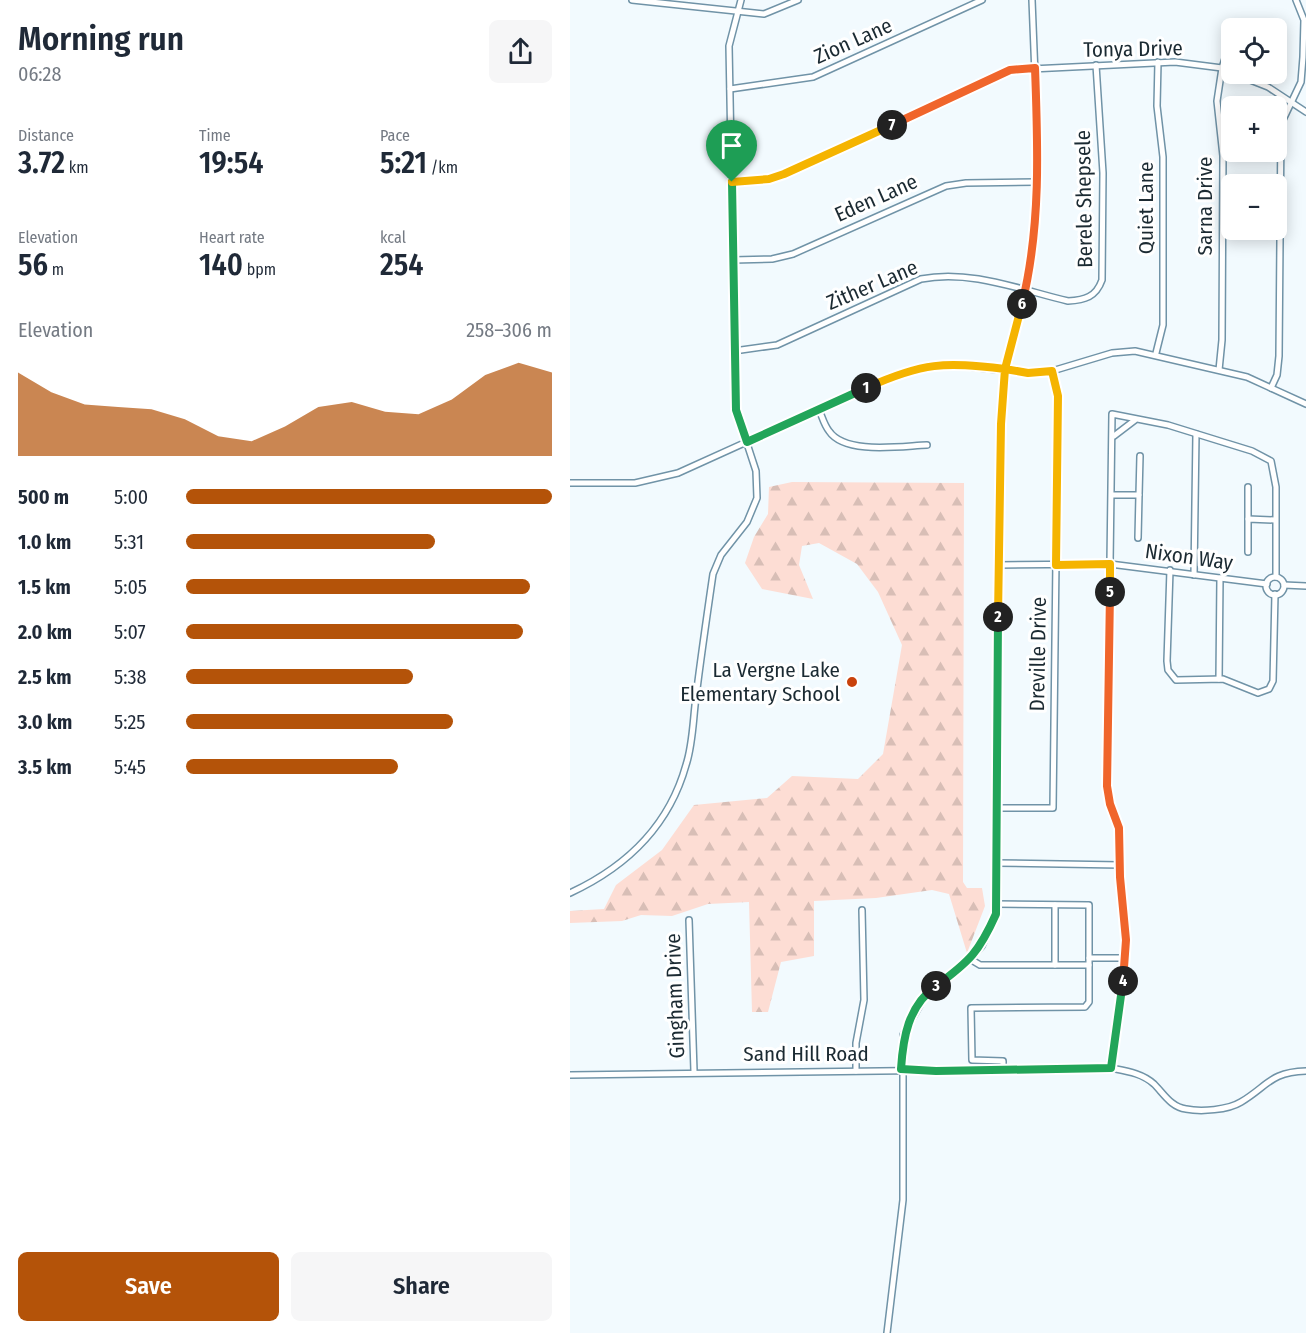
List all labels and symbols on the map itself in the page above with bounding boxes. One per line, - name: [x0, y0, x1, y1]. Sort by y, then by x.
- street label: Zion Lane: [810, 12, 896, 70]
- street label: Tonya Drive: [1083, 35, 1183, 63]
- pin: 7: [877, 110, 907, 140]
- pin: [706, 120, 757, 182]
- street label: Berele Shepsele: [1070, 130, 1098, 268]
- street label: Sarna Drive: [1192, 157, 1218, 255]
- street label: Quiet Lane: [1133, 162, 1159, 254]
- street label: Eden Lane: [831, 168, 921, 228]
- street label: Zither Lane: [822, 254, 922, 316]
- pin: 6: [1007, 289, 1037, 319]
- pin: 1: [851, 373, 881, 403]
- street label: Nixon Way: [1143, 538, 1235, 576]
- pin: 5: [1095, 577, 1125, 607]
- street label: Dreville Drive: [1024, 596, 1052, 712]
- pin: 2: [983, 602, 1013, 632]
- place label: La Vergne Lake Elementary School: [680, 657, 840, 707]
- marker: La Vergne Lake Elementary School: [845, 675, 859, 689]
- street label: Gingham Drive: [660, 933, 690, 1059]
- pin: 4: [1108, 966, 1138, 996]
- pin: 3: [921, 971, 951, 1001]
- street label: Sand Hill Road: [743, 1041, 869, 1067]

